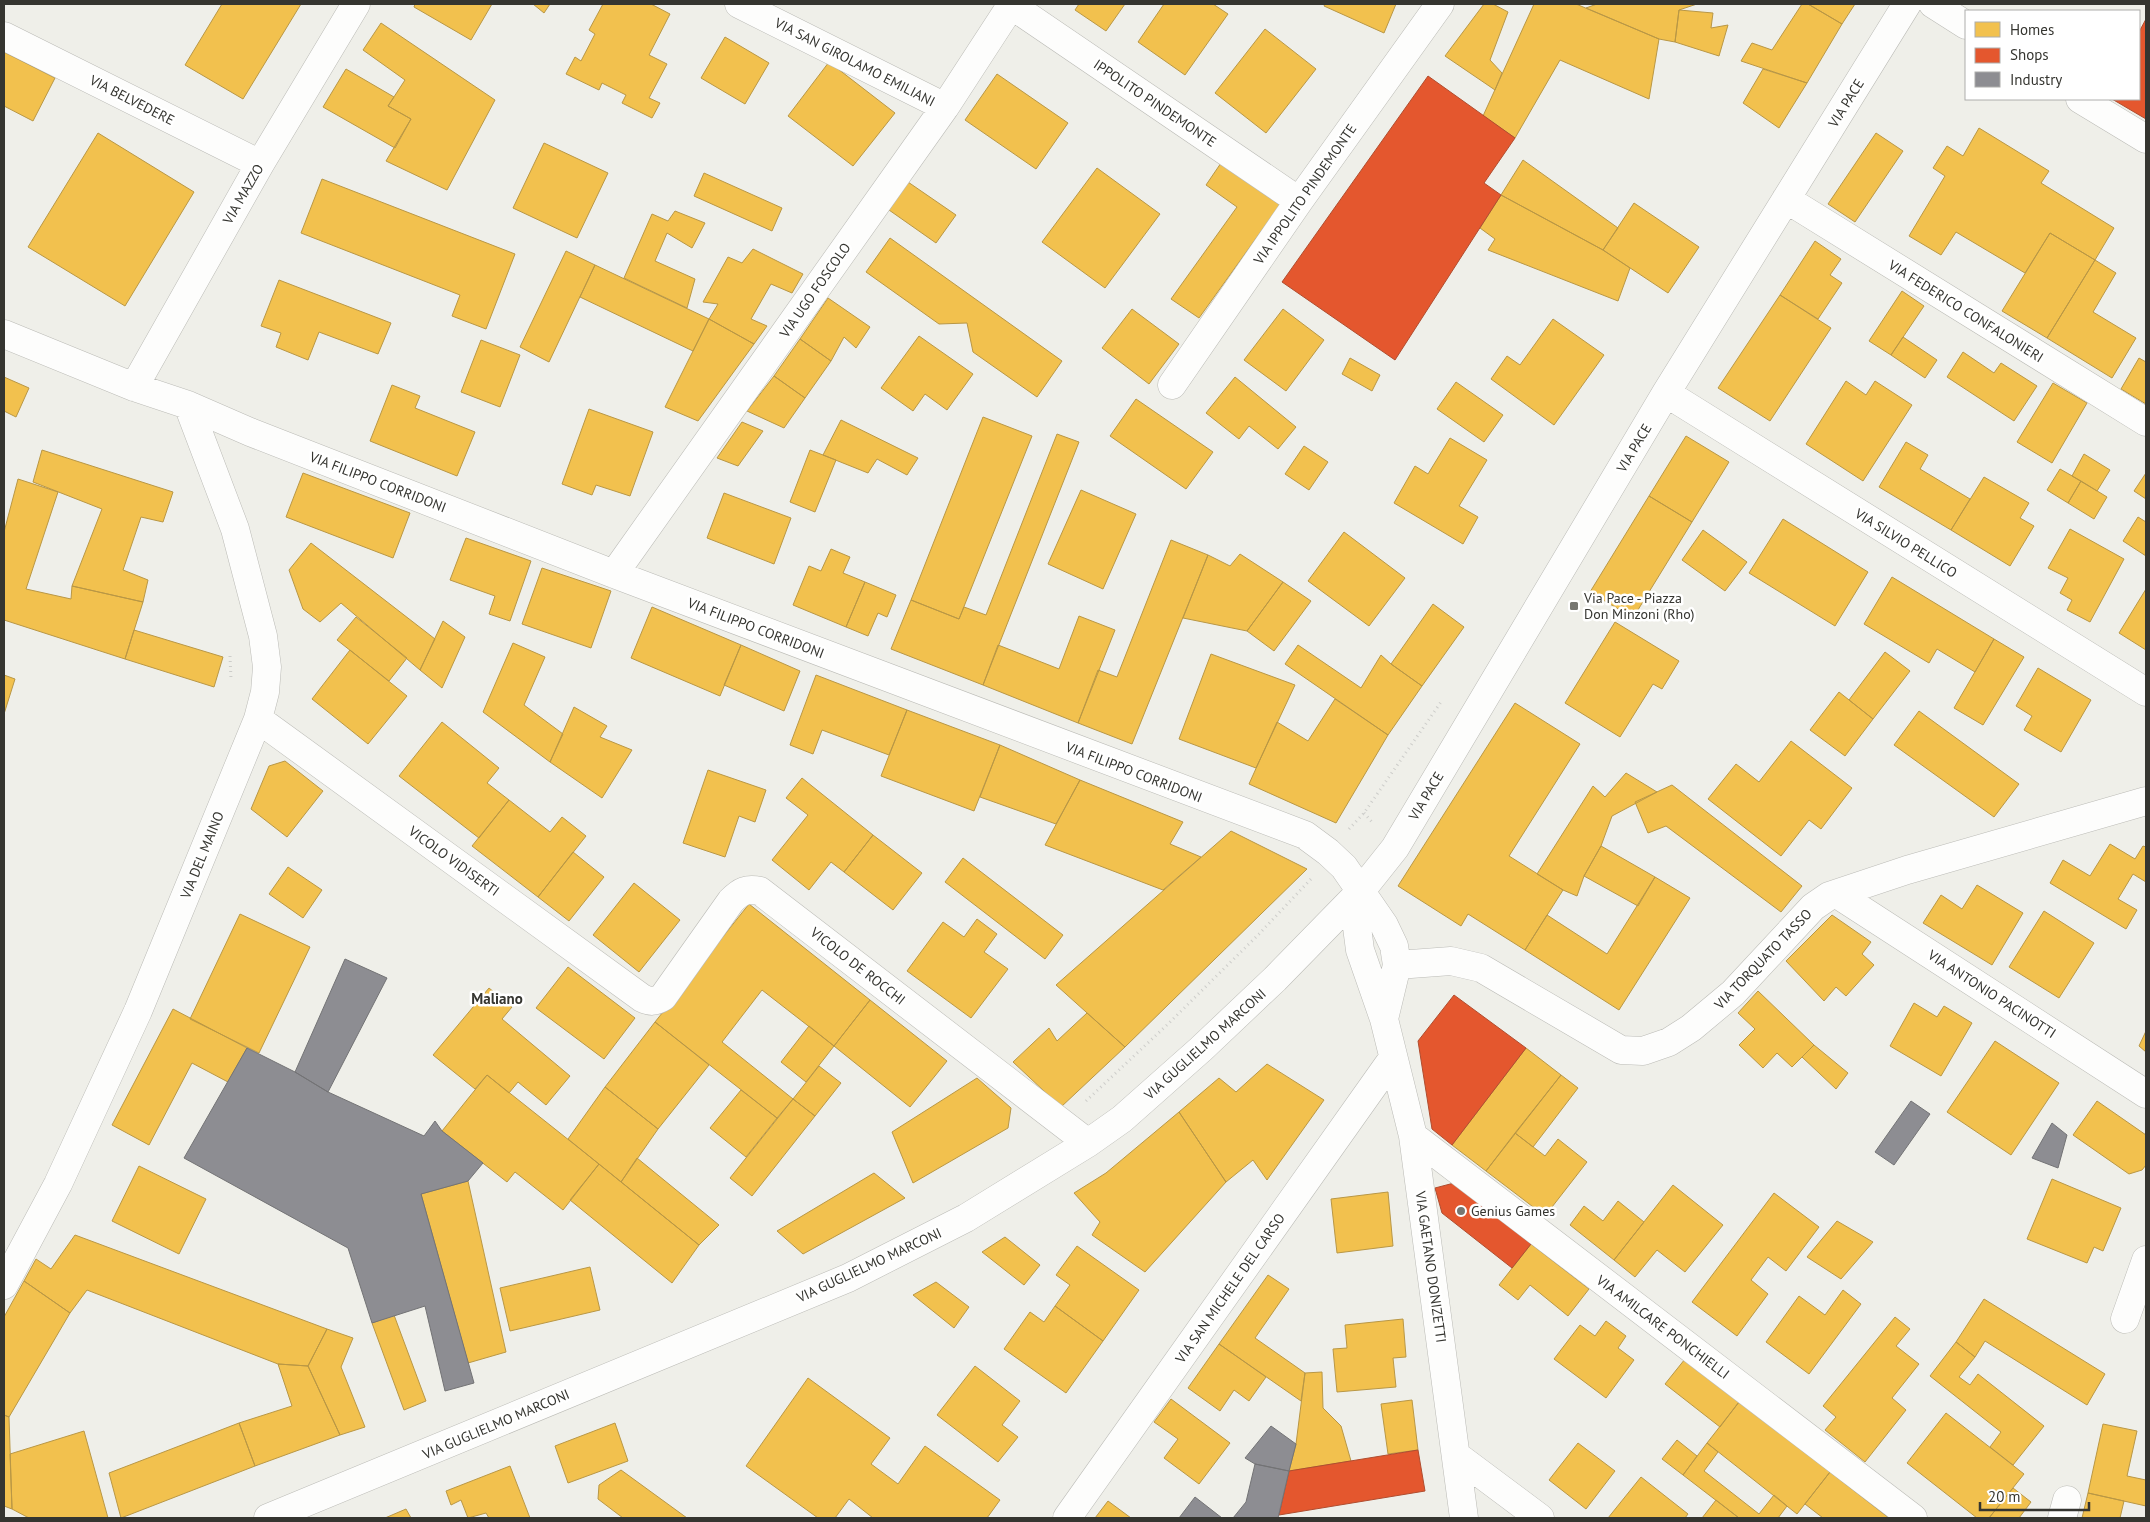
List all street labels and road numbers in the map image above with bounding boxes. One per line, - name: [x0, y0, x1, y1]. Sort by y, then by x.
- street label: VIA SAN GIROLAMO EMILIANI: [771, 13, 938, 110]
- street label: IPPOLITO PINDEMONTE: [1090, 55, 1220, 151]
- street label: VIA BELVEDERE: [86, 70, 177, 129]
- street label: VIA PACE: [1824, 75, 1868, 131]
- street label: VIA IPPOLITO PINDEMONTE: [1249, 120, 1360, 269]
- street label: VIA MAZZO: [218, 161, 267, 228]
- street label: VIA UGO FOSCOLO: [775, 239, 854, 342]
- street label: VIA FEDERICO CONFALONIERI: [1884, 255, 2047, 366]
- street label: VIA PACE: [1612, 420, 1656, 476]
- street label: VIA FILIPPO CORRIDONI: [306, 447, 449, 516]
- street label: VIA SILVIO PELLICO: [1851, 504, 1960, 582]
- street label: VIA FILIPPO CORRIDONI: [684, 593, 827, 662]
- street label: VIA FILIPPO CORRIDONI: [1062, 737, 1205, 806]
- street label: VIA PACE: [1404, 768, 1448, 824]
- street label: VIA DEL MAINO: [176, 809, 228, 902]
- street label: VICOLO VIDISERTI: [404, 821, 503, 900]
- street label: VIA TORQUATO TASSO: [1710, 905, 1816, 1014]
- street label: VICOLO DE ROCCHI: [806, 923, 909, 1009]
- street label: VIA ANTONIO PACINOTTI: [1924, 945, 2059, 1042]
- street label: VIA GUGLIELMO MARCONI: [1140, 985, 1270, 1104]
- street label: VIA GAETANO DONIZETTI: [1411, 1189, 1451, 1344]
- street label: VIA SAN MICHELE DEL CARSO: [1171, 1210, 1289, 1367]
- street label: VIA GUGLIELMO MARCONI: [793, 1224, 944, 1307]
- street label: VIA AMILCARE PONCHIELLI: [1592, 1270, 1733, 1383]
- street label: VIA GUGLIELMO MARCONI: [419, 1385, 572, 1463]

